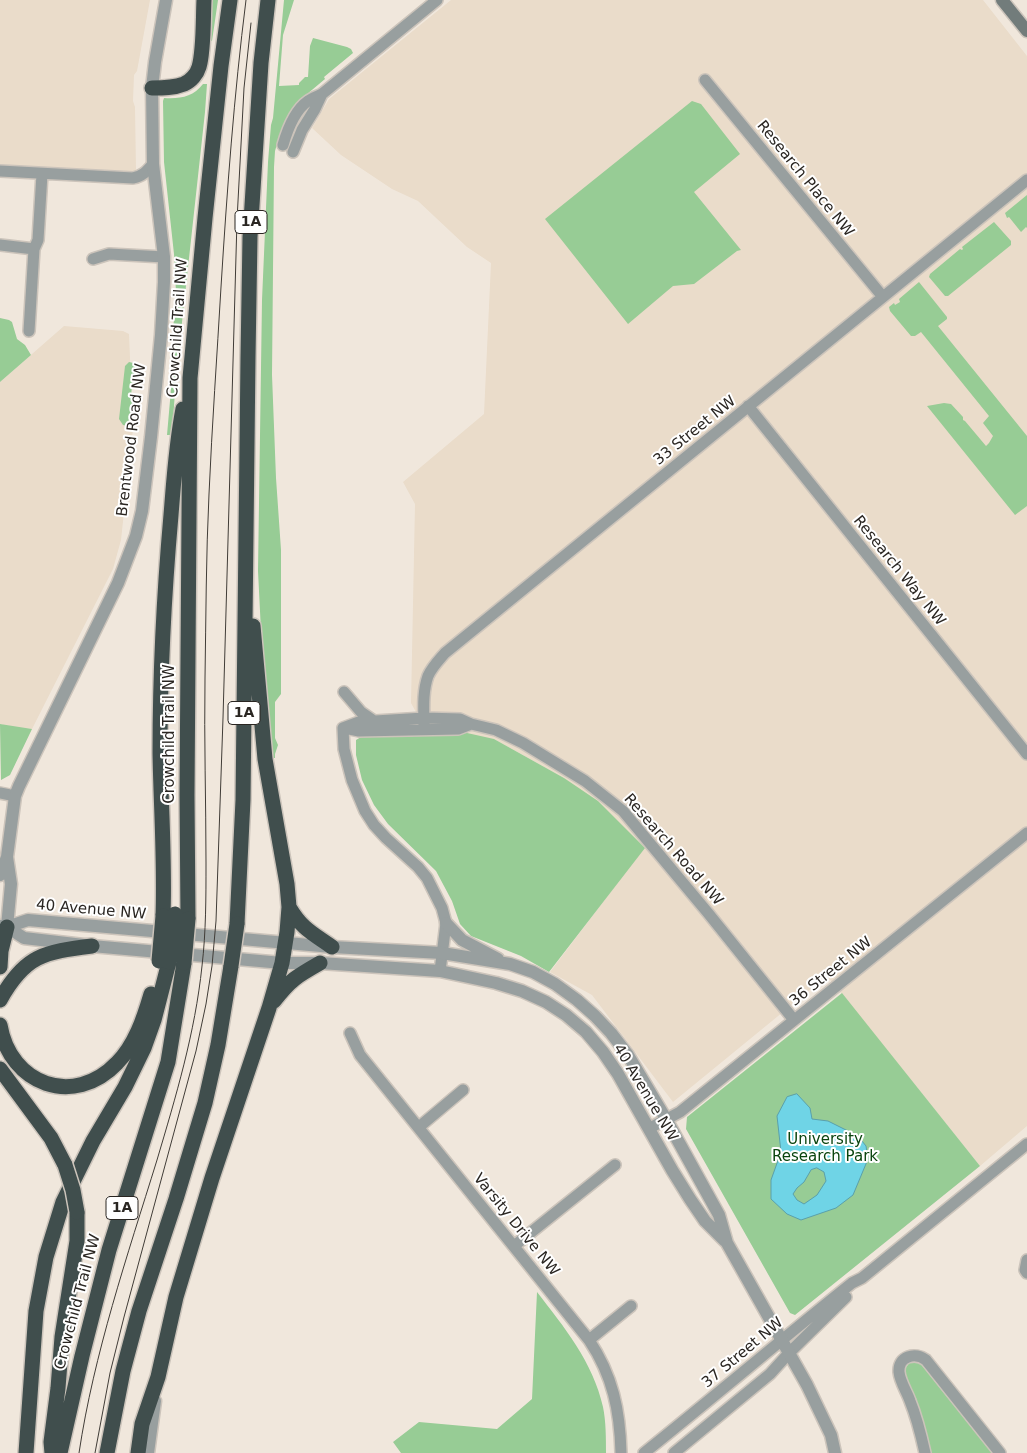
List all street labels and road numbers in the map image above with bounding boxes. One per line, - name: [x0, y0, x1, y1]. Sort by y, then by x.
- street label: Research Place NW: [753, 117, 857, 241]
- road number: 1A: [235, 210, 267, 233]
- street label: Crowchild Trail NW: [164, 258, 192, 398]
- street label: Brentwood Road NW: [114, 362, 150, 518]
- street label: 33 Street NW: [650, 392, 740, 470]
- street label: Research Way NW: [849, 512, 949, 630]
- street label: Crowchild Trail NW: [161, 664, 179, 804]
- road number: 1A: [228, 701, 260, 724]
- street label: Research Road NW: [620, 790, 726, 910]
- street label: 40 Avenue NW: [35, 896, 147, 924]
- street label: 36 Street NW: [786, 933, 876, 1011]
- street label: 40 Avenue NW: [609, 1041, 681, 1145]
- street label: Varsity Drive NW: [469, 1170, 563, 1280]
- road number: 1A: [106, 1196, 138, 1220]
- street label: Crowchild Trail NW: [51, 1232, 105, 1372]
- street label: 37 Street NW: [699, 1314, 787, 1392]

